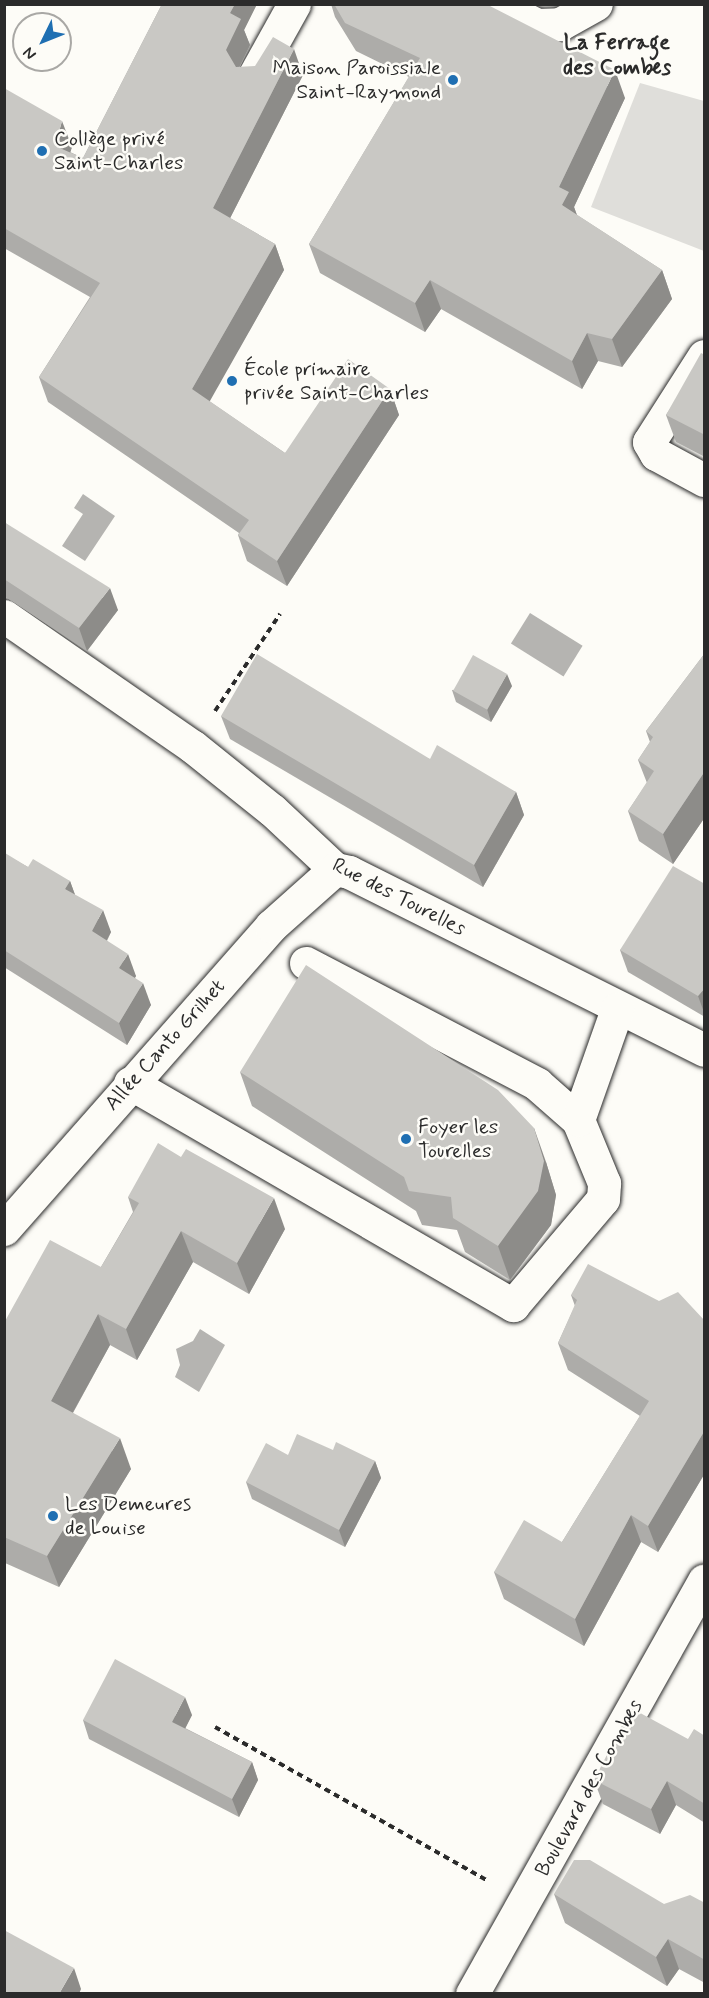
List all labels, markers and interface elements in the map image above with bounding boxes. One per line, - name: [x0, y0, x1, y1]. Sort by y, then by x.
- north arrow: [12, 12, 72, 72]
- district label: La Ferrage des Combes: [560, 30, 674, 82]
- text: N: [19, 42, 41, 64]
- place label: Maison Paroissiale Saint-Raymond: [272, 55, 441, 105]
- marker: Maison Paroissiale Saint-Raymond: [446, 73, 460, 87]
- place label: Collège privé Saint-Charles: [54, 126, 183, 176]
- marker: Collège privé Saint-Charles: [35, 144, 49, 158]
- place label: École primaire privée Saint-Charles: [244, 356, 429, 406]
- marker: École primaire privée Saint-Charles: [225, 374, 239, 388]
- street label: Rue des Tourelles: [329, 853, 469, 941]
- street label: Allée Canto Grilhet: [99, 974, 231, 1116]
- place label: Foyer les Tourelles: [418, 1114, 499, 1164]
- marker: Foyer les Tourelles: [399, 1132, 413, 1146]
- place label: Les Demeures de Louise: [65, 1491, 197, 1541]
- marker: Les Demeures de Louise: [46, 1509, 60, 1523]
- street label: Boulevard des Combes: [530, 1696, 648, 1880]

